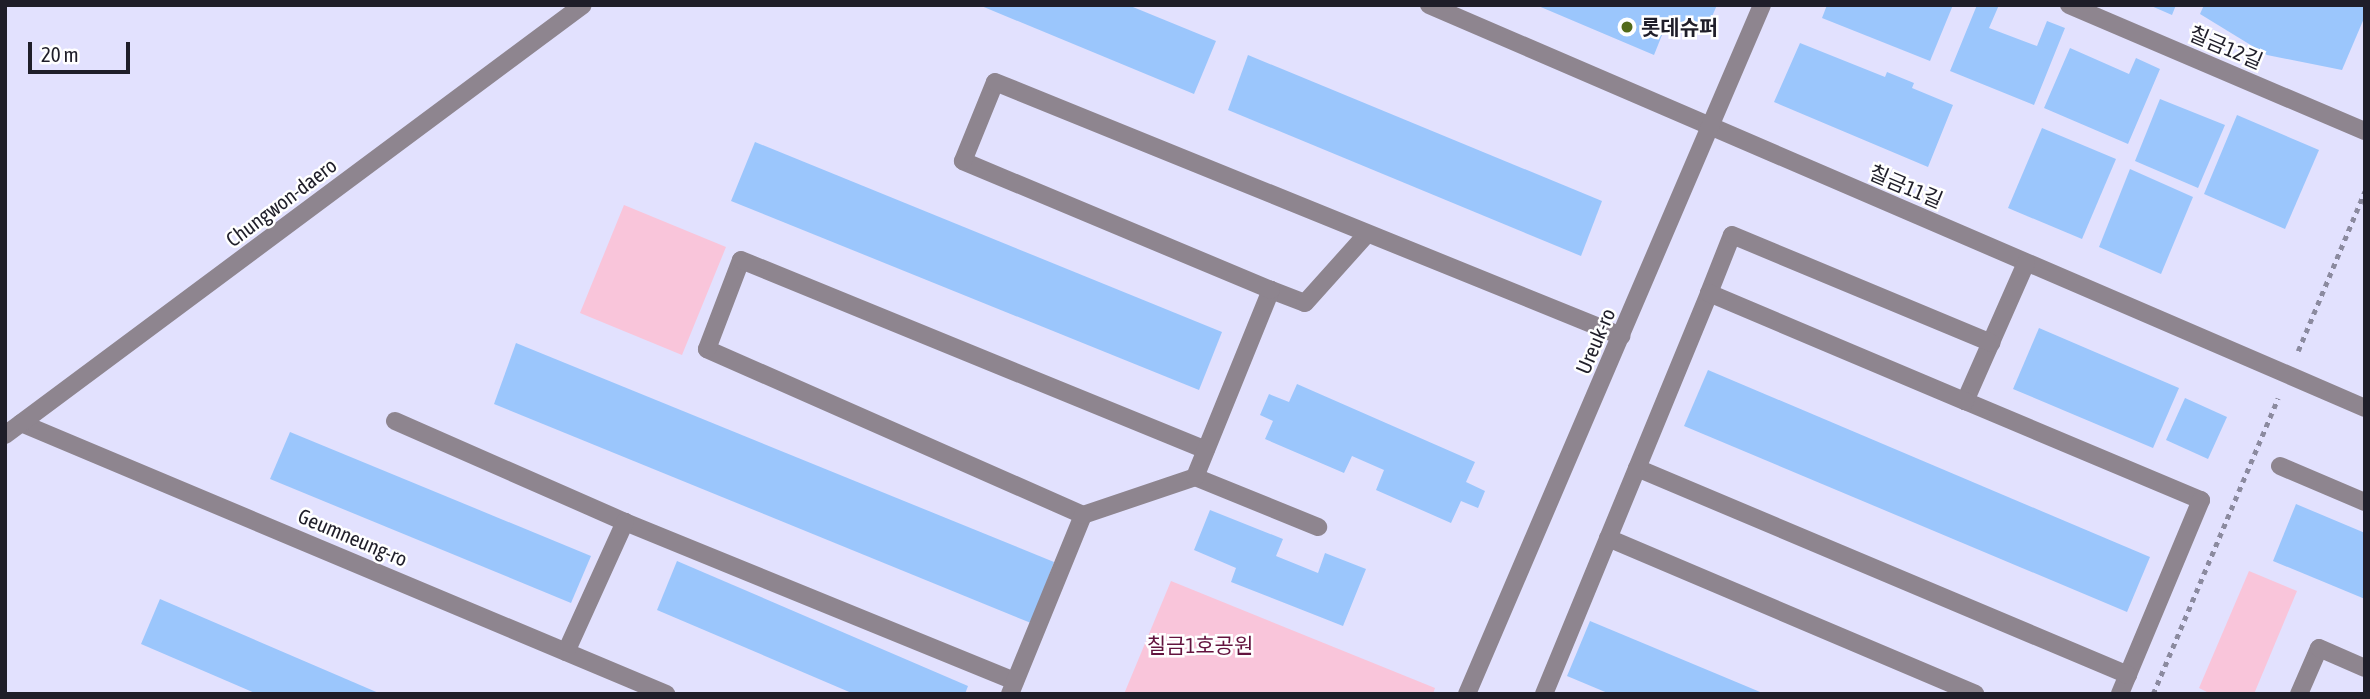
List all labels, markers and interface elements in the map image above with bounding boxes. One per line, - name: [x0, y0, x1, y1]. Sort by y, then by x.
- place label: 롯데슈퍼: [1641, 14, 1718, 40]
- marker: 롯데슈퍼: [1619, 19, 1635, 35]
- street label: 칠금12길: [2185, 20, 2267, 74]
- scale bar: [32, 28, 133, 72]
- text: 20 m: [41, 42, 79, 66]
- street label: Chungwon-daero: [221, 152, 341, 252]
- street label: 칠금11길: [1865, 159, 1947, 213]
- street label: Ureuk-ro: [1570, 304, 1620, 378]
- street label: Geumneung-ro: [295, 503, 411, 571]
- park label: 칠금1호공원: [1147, 632, 1253, 658]

